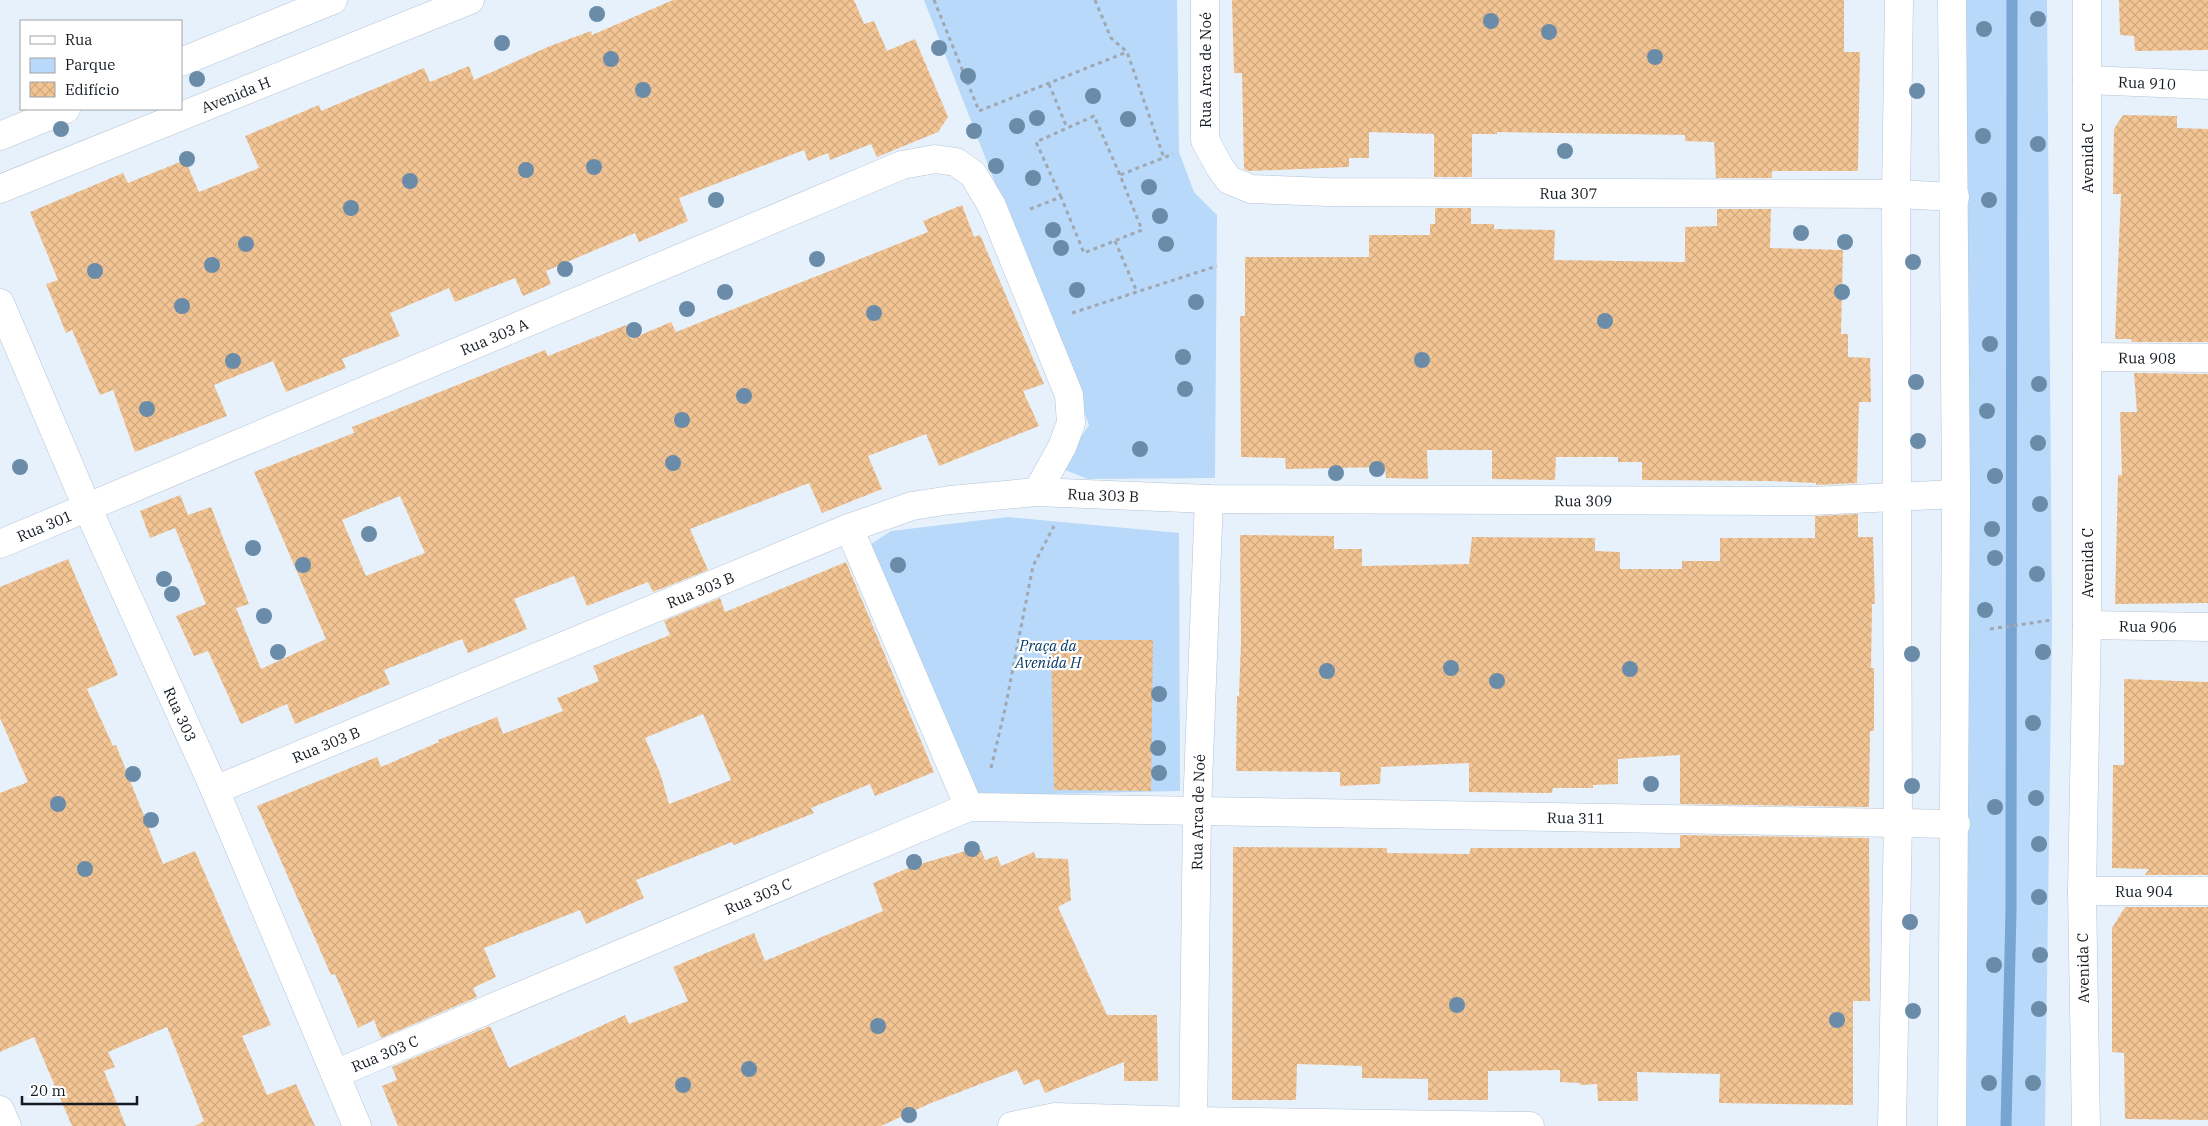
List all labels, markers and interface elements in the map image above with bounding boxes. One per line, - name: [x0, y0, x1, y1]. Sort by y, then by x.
- street label: Rua Arca de Noé: [1196, 12, 1215, 128]
- legend: [20, 20, 182, 110]
- text: Rua: [65, 30, 92, 49]
- text: Parque: [65, 55, 115, 74]
- street label: Avenida H: [198, 72, 273, 117]
- street label: Rua 910: [2118, 72, 2176, 93]
- text: Edifício: [65, 80, 119, 99]
- street label: Avenida C: [2078, 123, 2097, 193]
- street label: Rua 307: [1539, 183, 1597, 202]
- street label: Rua 303 A: [457, 313, 532, 359]
- street label: Rua 908: [2118, 348, 2176, 367]
- street label: Rua 303 B: [1067, 484, 1140, 506]
- street label: Rua 309: [1554, 491, 1612, 510]
- street label: Rua 301: [14, 505, 75, 545]
- street label: Avenida C: [2078, 528, 2097, 598]
- street label: Rua 303 B: [663, 567, 737, 612]
- street label: Rua 906: [2119, 616, 2177, 636]
- park label: Praça da Avenida H: [1014, 636, 1082, 672]
- street label: Rua 303: [160, 684, 201, 744]
- street label: Rua 303 B: [289, 722, 363, 767]
- street label: Rua Arca de Noé: [1187, 754, 1209, 870]
- street label: Rua 311: [1547, 807, 1605, 827]
- street label: Rua 303 C: [721, 873, 795, 918]
- street label: Rua 904: [2115, 882, 2173, 901]
- street label: Avenida C: [2073, 933, 2093, 1003]
- street label: Rua 303 C: [348, 1030, 421, 1076]
- scale bar: [22, 1074, 138, 1106]
- text: 20 m: [30, 1081, 66, 1100]

